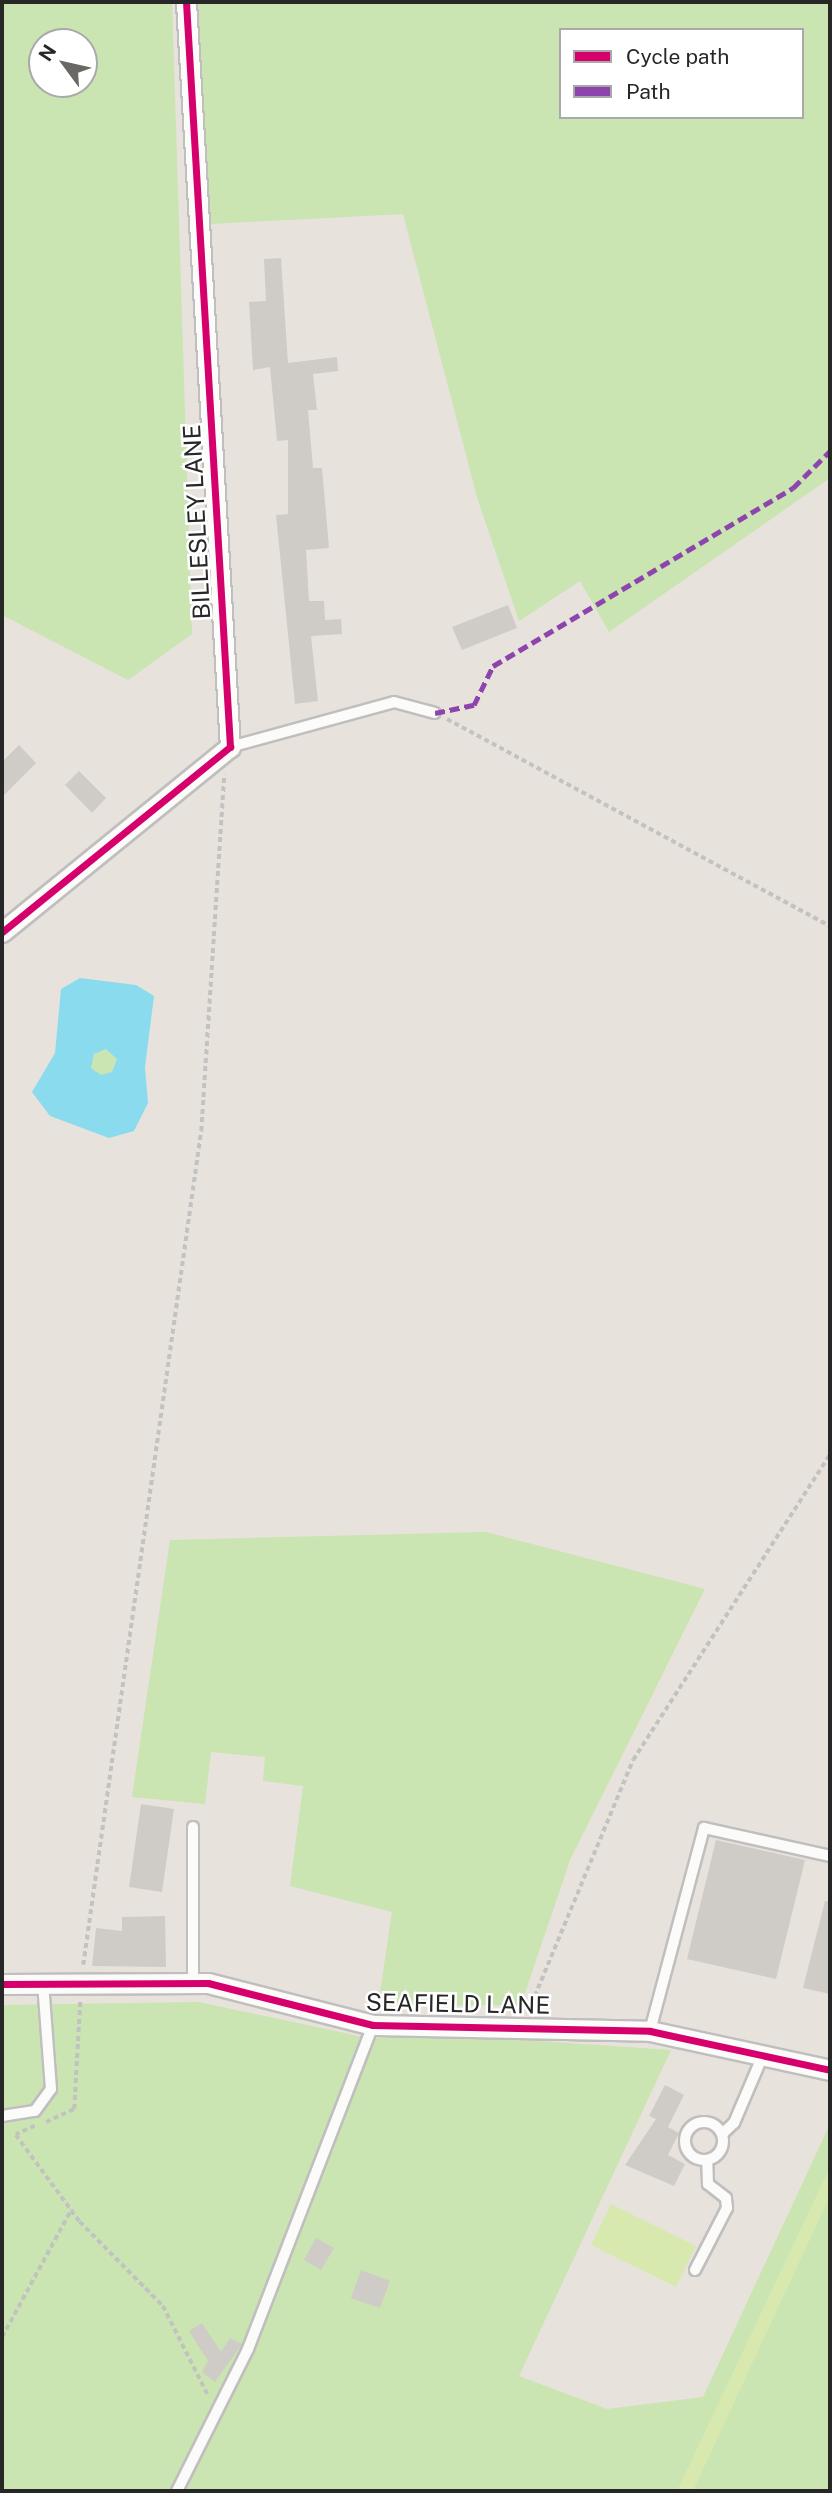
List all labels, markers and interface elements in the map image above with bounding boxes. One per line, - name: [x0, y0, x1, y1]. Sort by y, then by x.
- north arrow: [28, 28, 98, 98]
- legend: [559, 28, 804, 119]
- text: N: [34, 40, 60, 65]
- text: Cycle path: [626, 44, 729, 69]
- text: Path: [626, 79, 671, 104]
- street label: BILLESLEY LANE: [178, 424, 216, 620]
- street label: SEAFIELD LANE: [366, 1988, 550, 2020]

